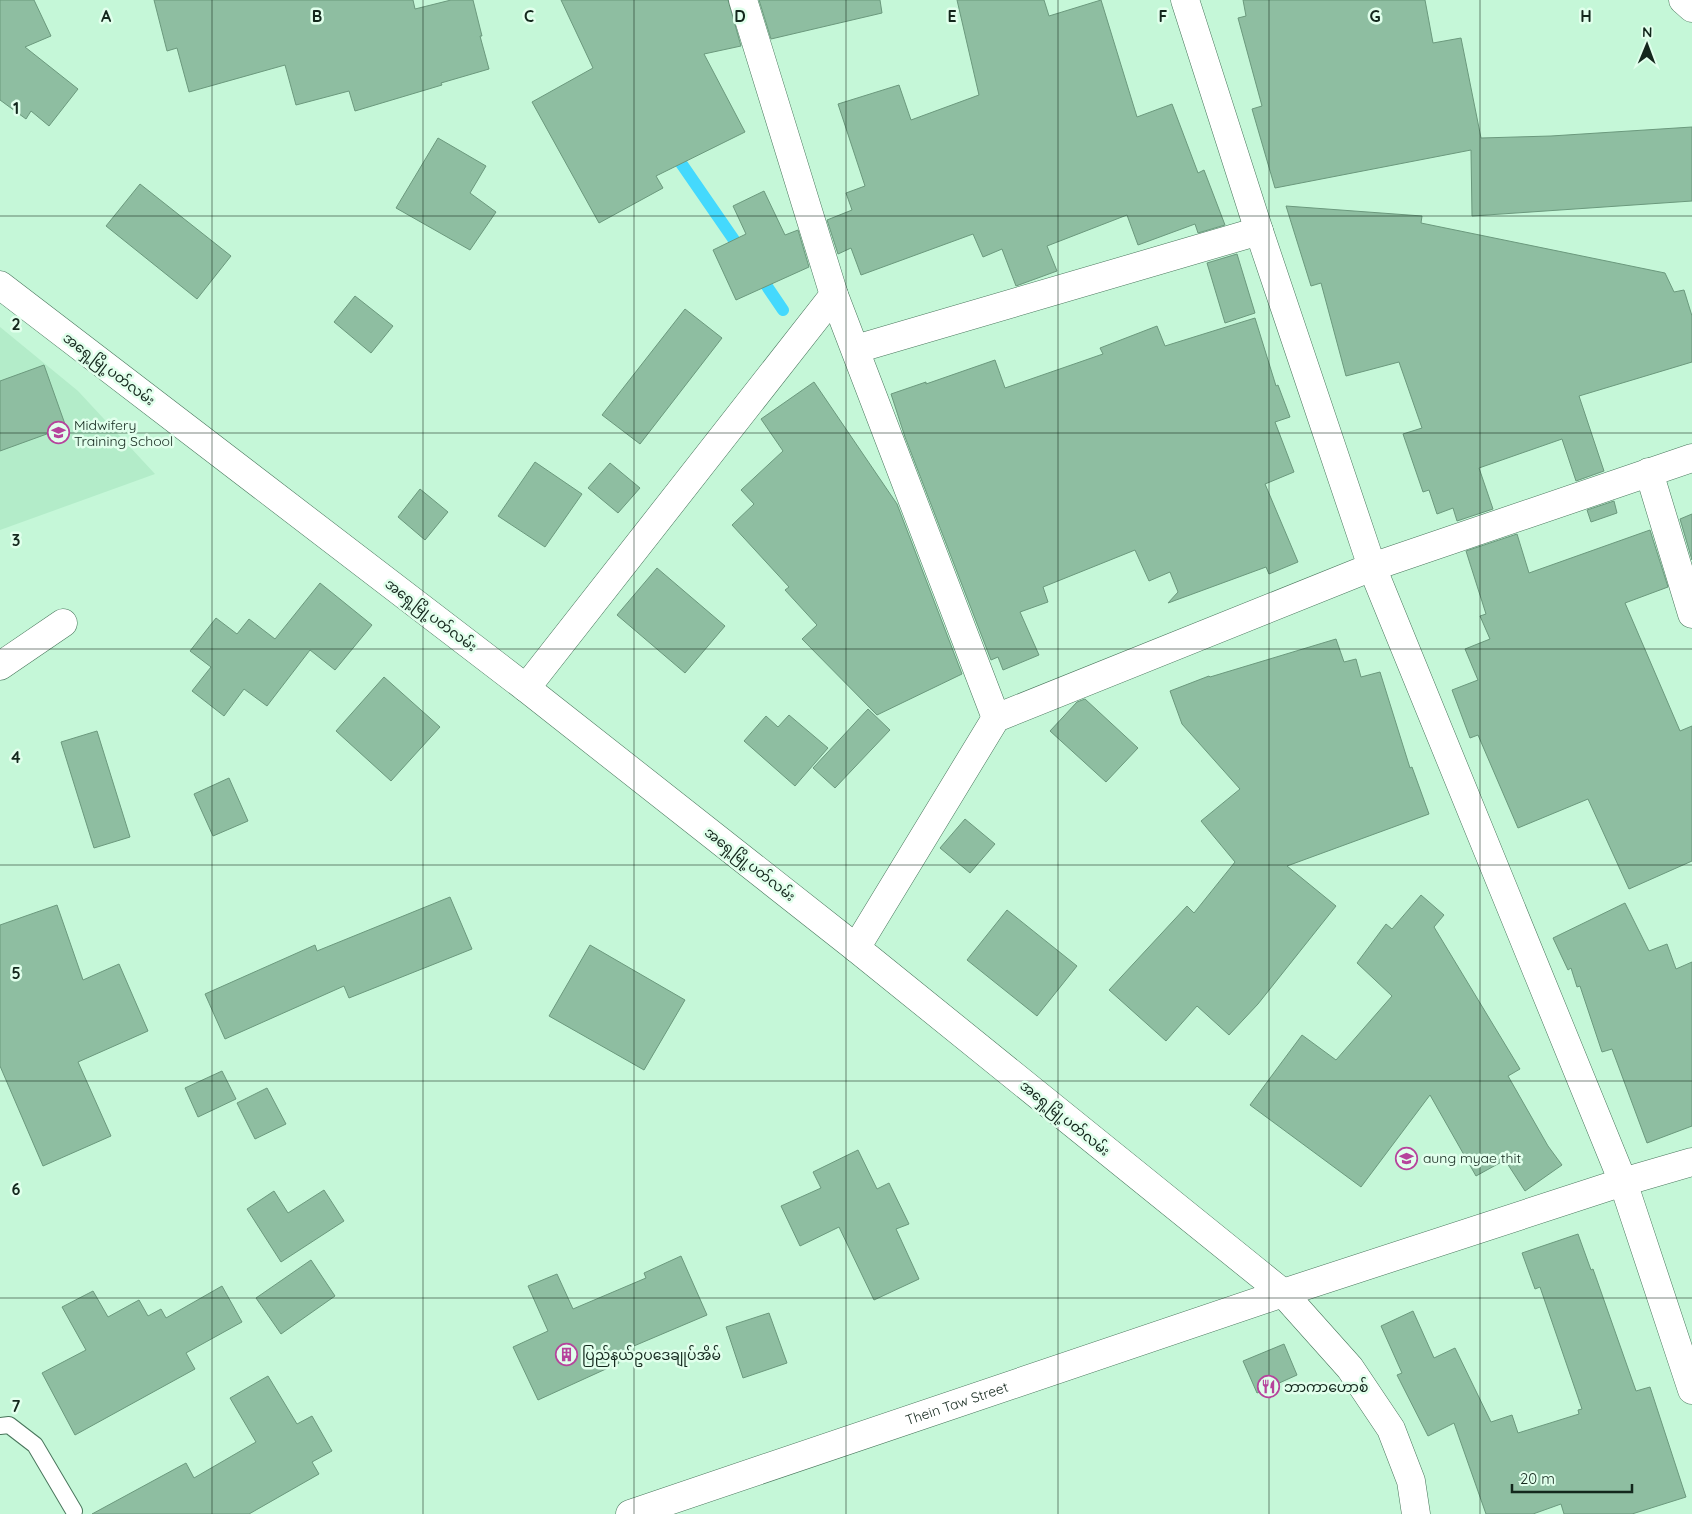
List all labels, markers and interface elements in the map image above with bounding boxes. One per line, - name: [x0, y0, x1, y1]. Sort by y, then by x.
- text: A: [101, 6, 112, 26]
- text: B: [312, 6, 322, 26]
- text: C: [524, 6, 534, 26]
- text: D: [734, 6, 746, 26]
- text: E: [947, 6, 957, 26]
- text: F: [1159, 6, 1168, 26]
- text: G: [1369, 6, 1381, 26]
- text: H: [1580, 6, 1592, 26]
- north arrow: [1622, 20, 1672, 70]
- text: N: [1642, 23, 1653, 41]
- text: 1: [13, 98, 19, 118]
- text: 2: [11, 314, 21, 334]
- street label: အရှေ့မြို့ပတ်လမ်း: [58, 328, 159, 412]
- place label: Midwifery Training School: [74, 416, 173, 450]
- school or university icon: Midwifery Training School: [46, 421, 70, 445]
- text: 3: [12, 530, 20, 550]
- street label: အရှေ့မြို့ပတ်လမ်း: [380, 574, 481, 658]
- text: 4: [11, 747, 21, 767]
- street label: အရှေ့မြို့ပတ်လမ်း: [699, 822, 800, 907]
- text: 5: [11, 963, 21, 983]
- street label: အရှေ့မြို့ပတ်လမ်း: [1015, 1075, 1114, 1162]
- school or university icon: aung myae thit: [1395, 1146, 1419, 1170]
- place label: aung myae thit: [1423, 1149, 1522, 1167]
- text: 6: [12, 1179, 21, 1199]
- building icon: ပြည်နယ်ဥပဒေချုပ်အိမ်: [554, 1343, 578, 1367]
- place label: ပြည်နယ်ဥပဒေချုပ်အိမ်: [582, 1345, 721, 1367]
- restaurant icon: ဘာကာဟောစ်: [1256, 1375, 1280, 1399]
- place label: ဘာကာဟောစ်: [1284, 1377, 1368, 1396]
- street label: Thein Taw Street: [903, 1378, 1011, 1429]
- text: 7: [12, 1396, 21, 1416]
- scale bar: [1512, 1462, 1632, 1494]
- text: 20 m: [1520, 1469, 1555, 1488]

